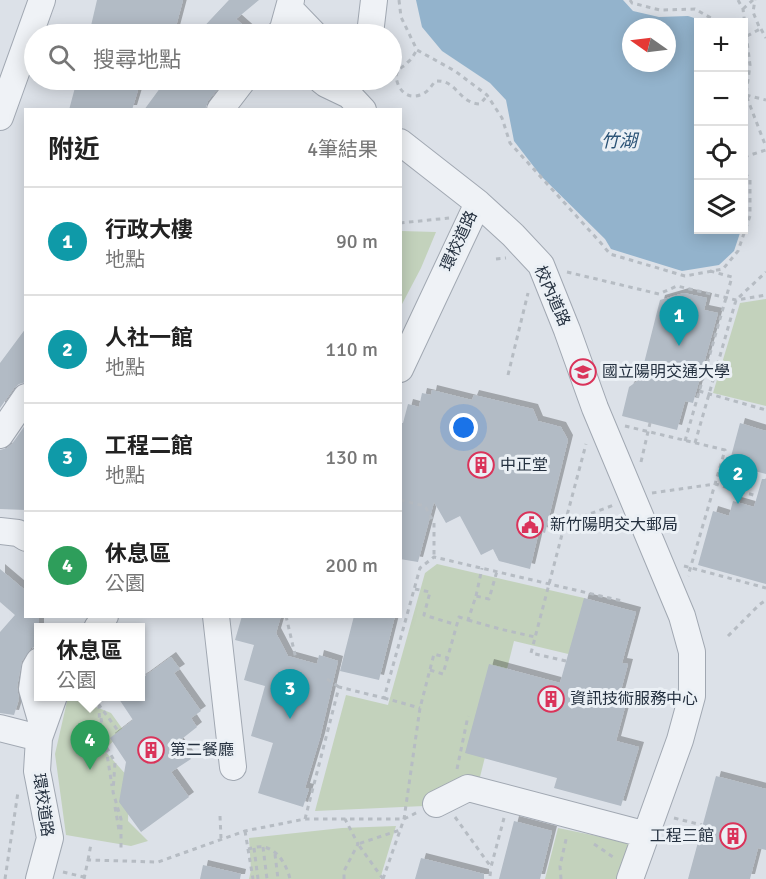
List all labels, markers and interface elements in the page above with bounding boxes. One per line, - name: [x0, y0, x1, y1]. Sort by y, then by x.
- north arrow: [622, 18, 676, 72]
- map controls: [694, 18, 748, 234]
- button: +: [694, 18, 748, 72]
- search box: [24, 24, 402, 90]
- icon: search: [45, 41, 78, 74]
- text: 搜尋地點: [93, 46, 181, 73]
- button: −: [694, 72, 748, 126]
- button: locate: [694, 126, 748, 180]
- water label: 竹湖: [601, 130, 640, 152]
- text: 附近: [48, 134, 100, 166]
- text: 4筆結果: [307, 137, 378, 162]
- button: layers: [694, 180, 748, 234]
- street label: 環校道路: [436, 208, 482, 274]
- text: 行政大樓: [105, 216, 193, 243]
- text: 1: [62, 229, 73, 254]
- text: 90 m: [336, 229, 378, 254]
- text: 地點: [105, 247, 145, 272]
- street label: 校內道路: [530, 263, 574, 329]
- pin: 1: [660, 296, 698, 346]
- text: 人社一館: [105, 324, 193, 351]
- text: 2: [62, 337, 73, 362]
- text: 110 m: [325, 337, 378, 362]
- text: 地點: [105, 355, 145, 380]
- school or university icon: 國立陽明交通大學: [568, 357, 598, 387]
- place label: 國立陽明交通大學: [602, 362, 730, 382]
- your location: [449, 413, 478, 442]
- text: 工程二館: [105, 432, 193, 459]
- text: 3: [62, 445, 73, 470]
- text: 130 m: [325, 445, 378, 470]
- building icon: 中正堂: [466, 450, 496, 480]
- pin: 2: [718, 454, 758, 504]
- place label: 中正堂: [500, 455, 548, 475]
- text: 地點: [105, 463, 145, 488]
- public building icon: 新竹陽明交大郵局: [515, 510, 545, 540]
- place label: 新竹陽明交大郵局: [550, 515, 678, 535]
- text: 休息區: [105, 540, 171, 567]
- text: 4: [62, 553, 73, 578]
- text: 200 m: [325, 553, 378, 578]
- text: 公園: [105, 571, 145, 596]
- popup: [34, 623, 145, 701]
- text: 休息區: [56, 637, 123, 664]
- text: 公園: [56, 668, 96, 693]
- pin: 3: [270, 670, 310, 719]
- building icon: 資訊技術服務中心: [536, 684, 566, 714]
- place label: 資訊技術服務中心: [570, 689, 698, 709]
- pin: 4: [70, 720, 110, 770]
- building icon: 第二餐廳: [136, 735, 166, 765]
- place label: 第二餐廳: [170, 740, 234, 760]
- street label: 環校道路: [29, 772, 57, 838]
- building icon: 工程三館: [718, 821, 748, 851]
- place label: 工程三館: [650, 826, 714, 846]

